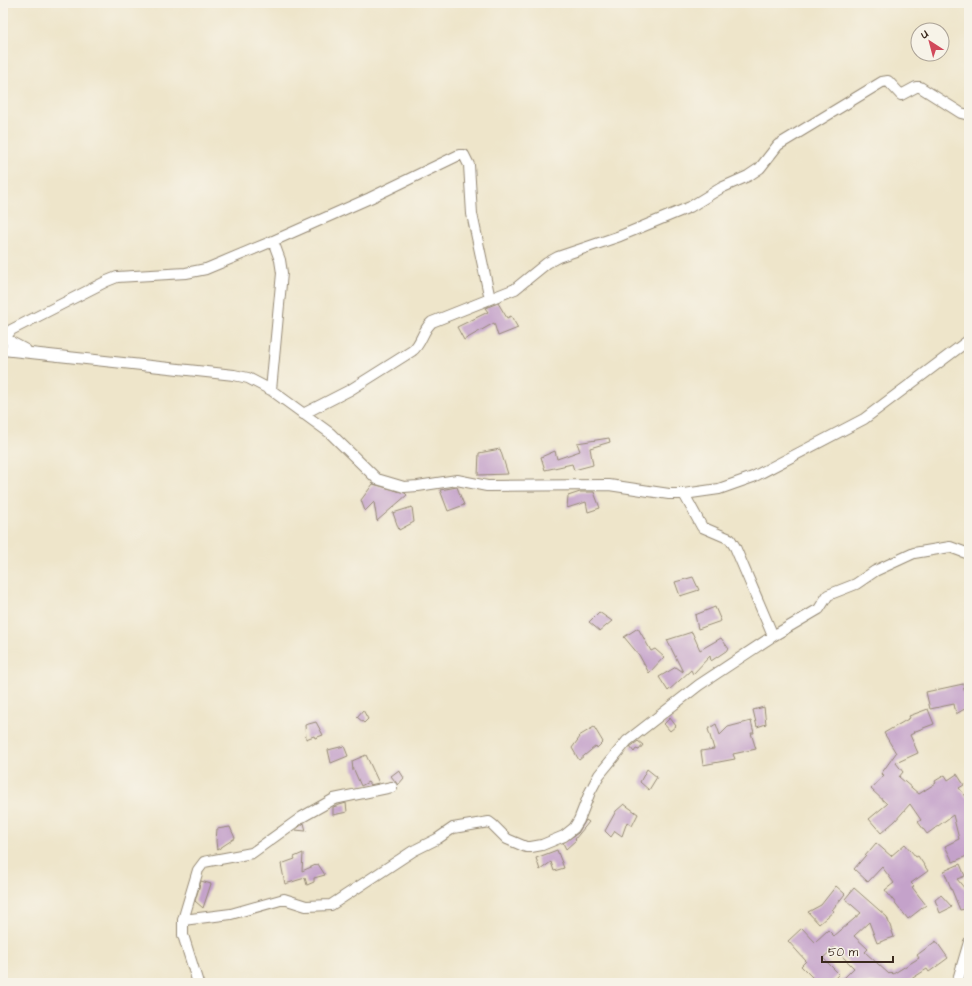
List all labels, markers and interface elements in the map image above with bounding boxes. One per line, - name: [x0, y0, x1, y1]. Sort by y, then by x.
- north arrow: [910, 22, 950, 62]
- text: U: [917, 26, 931, 43]
- scale bar: [822, 938, 893, 964]
- text: 50 m: [828, 944, 859, 961]

